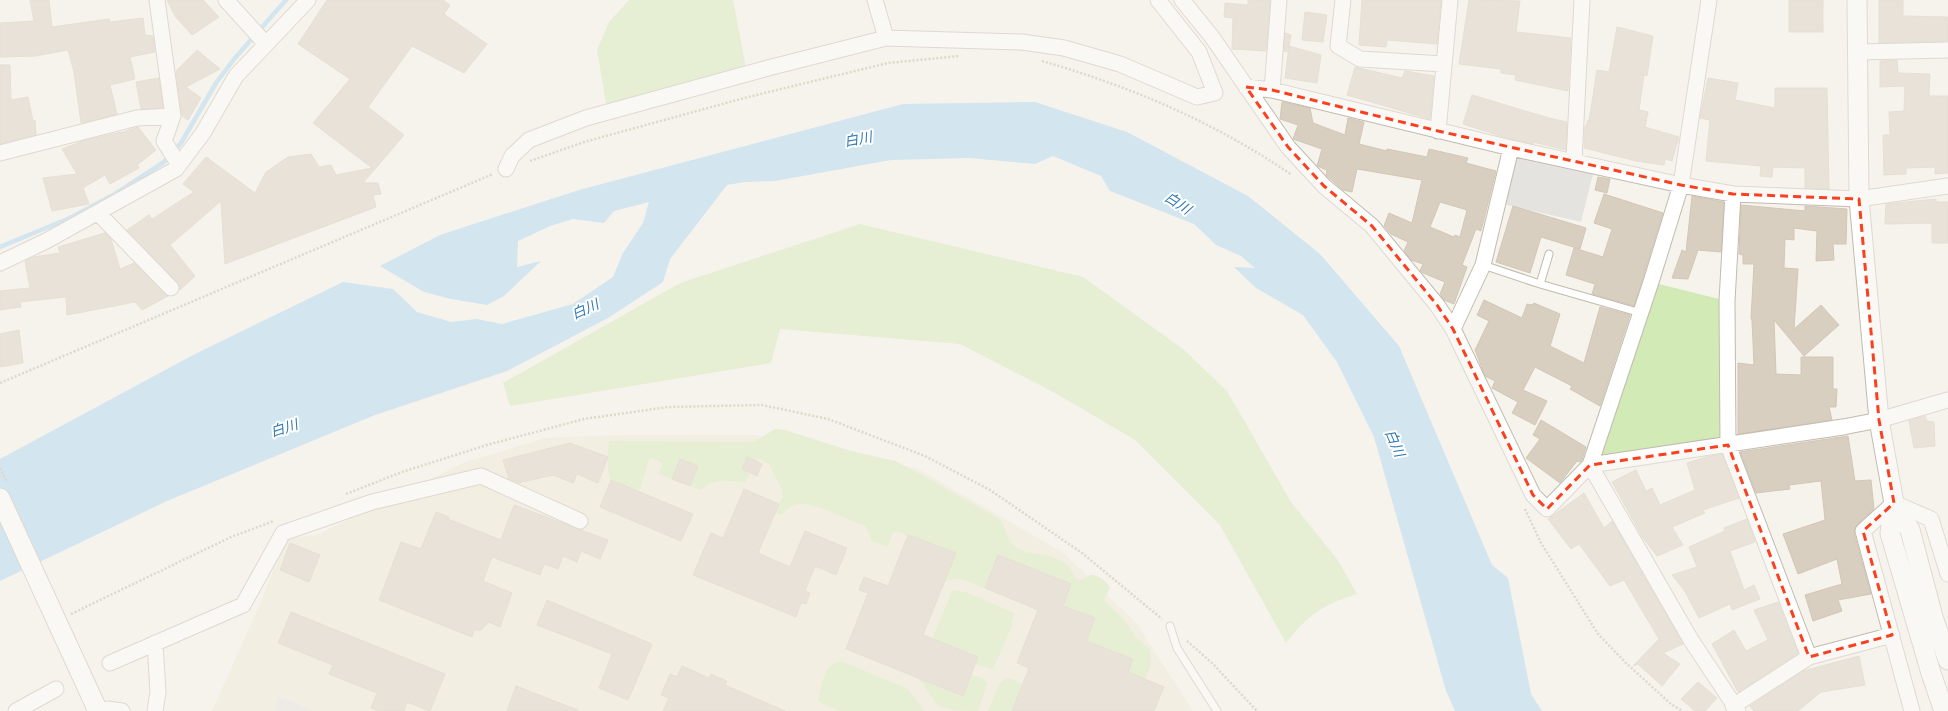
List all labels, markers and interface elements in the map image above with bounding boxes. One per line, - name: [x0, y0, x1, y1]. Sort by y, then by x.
- water label: 白川: [843, 127, 875, 151]
- water label: 白川: [1161, 188, 1196, 219]
- water label: 白川: [569, 294, 603, 323]
- water label: 白川: [268, 414, 302, 441]
- water label: 白川: [1381, 427, 1410, 461]

